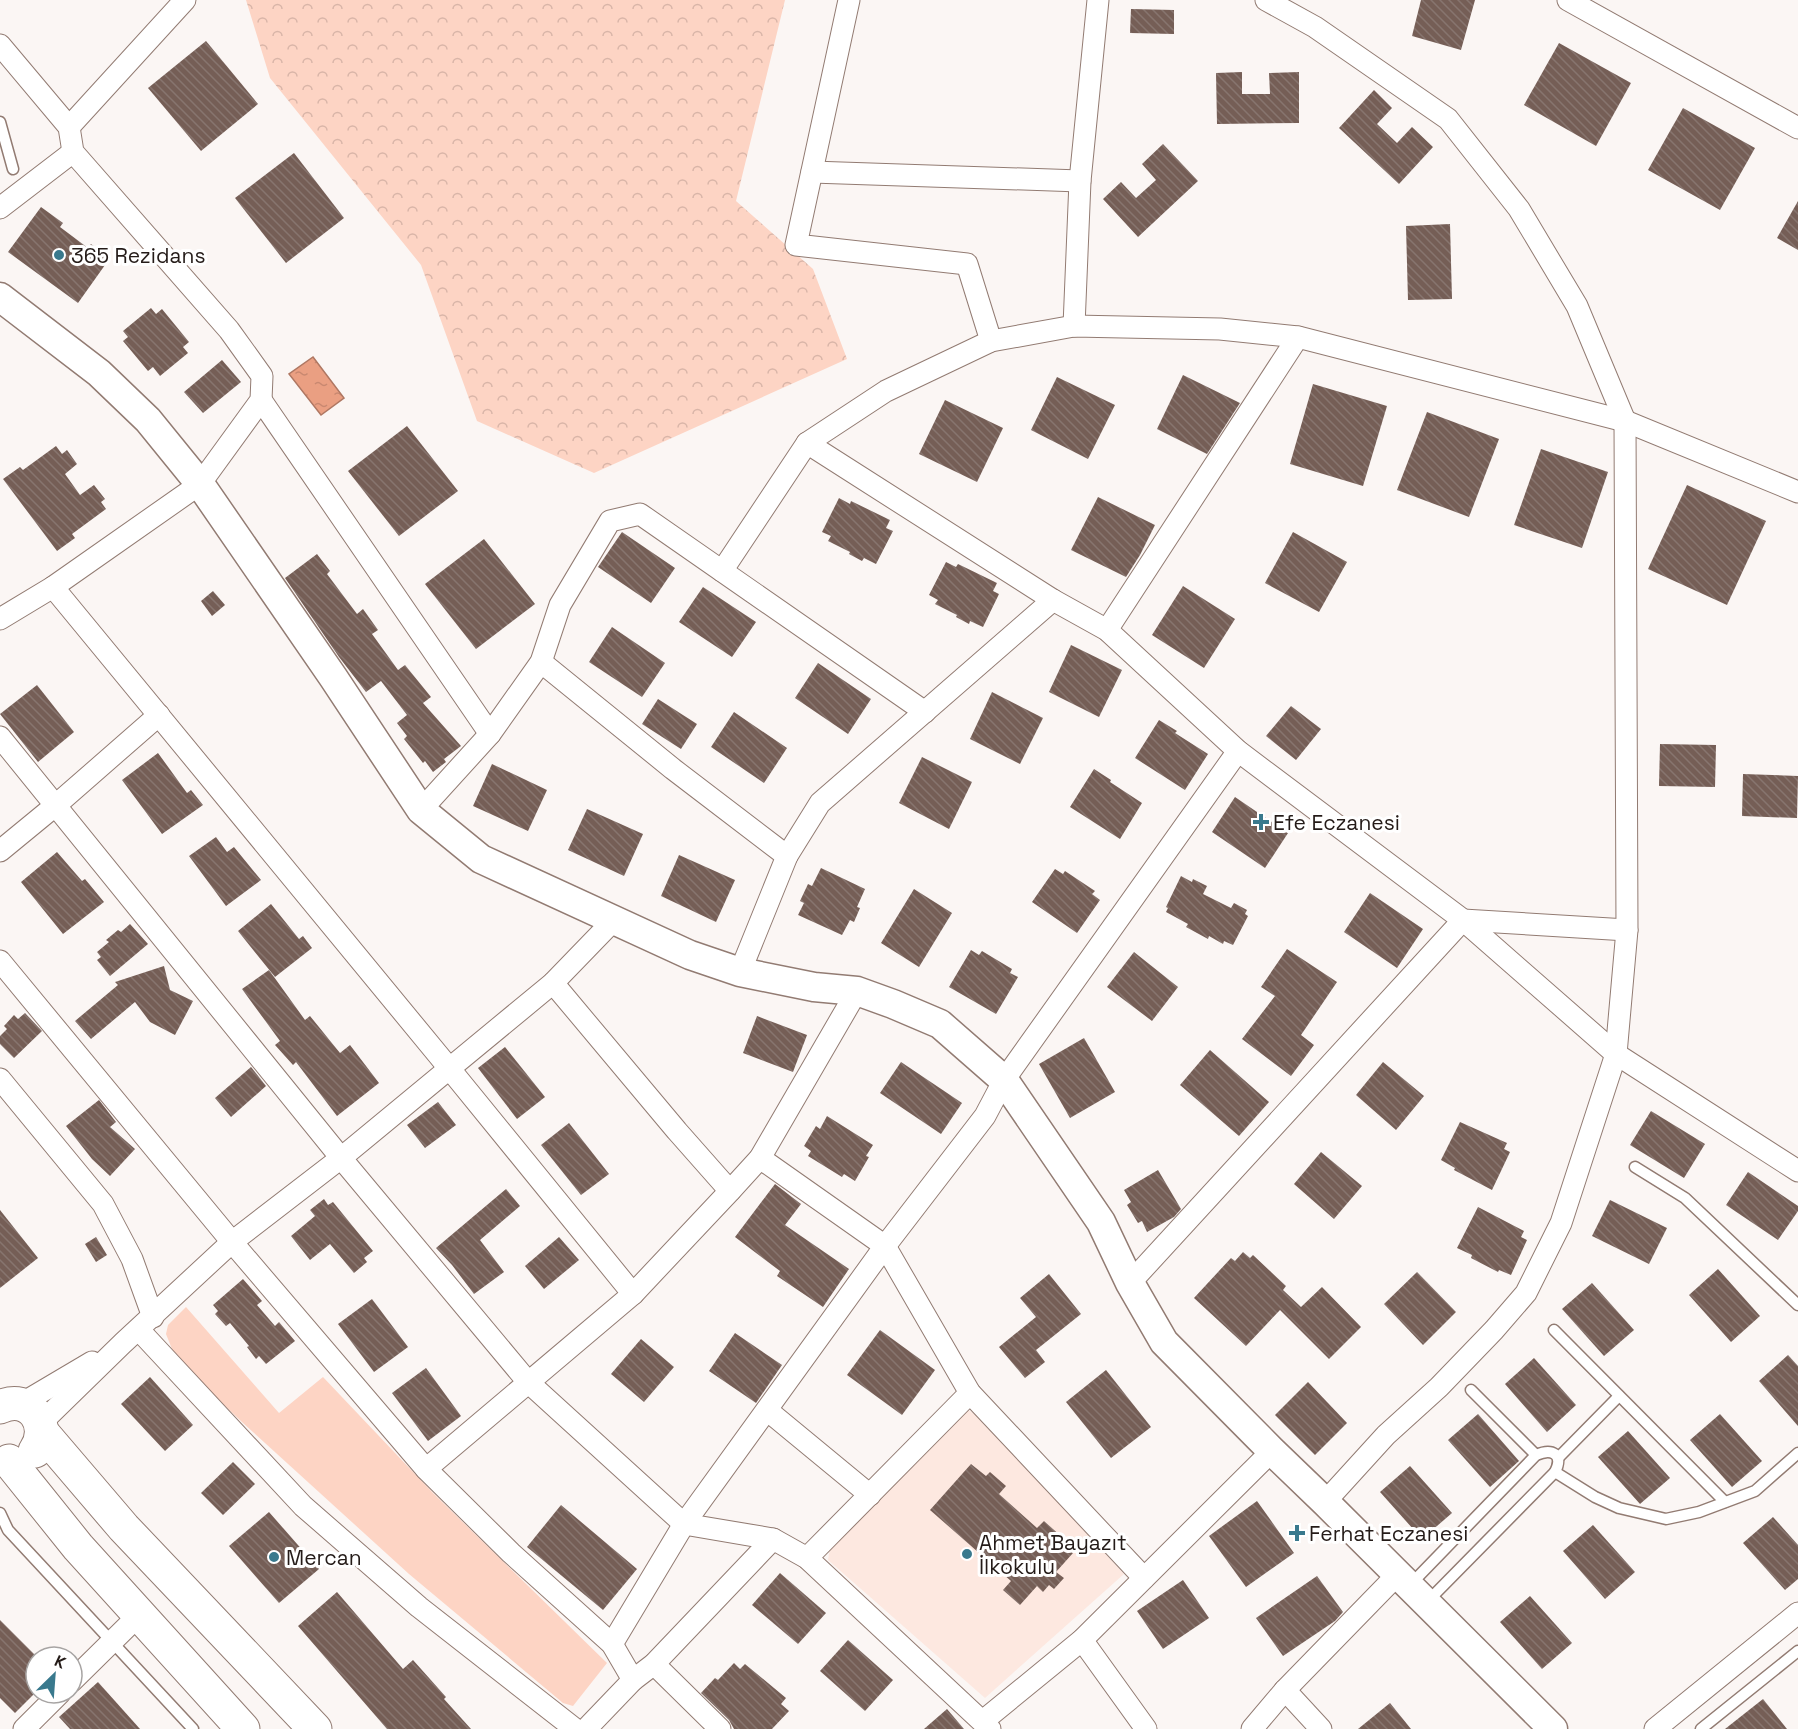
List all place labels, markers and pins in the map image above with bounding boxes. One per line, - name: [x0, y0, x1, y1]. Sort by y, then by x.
- place label: 365 Rezidans: [71, 242, 205, 269]
- marker: 365 Rezidans: [52, 248, 66, 262]
- place label: Efe Eczanesi: [1273, 809, 1400, 836]
- marker: Efe Eczanesi: [1254, 815, 1268, 829]
- place label: Ferhat Eczanesi: [1309, 1520, 1468, 1547]
- marker: Ferhat Eczanesi: [1290, 1526, 1304, 1540]
- place label: Ahmet Bayazıt İlkokulu: [979, 1529, 1127, 1580]
- place label: Mercan: [286, 1544, 362, 1571]
- marker: Ahmet Bayazıt İlkokulu: [960, 1547, 974, 1561]
- marker: Mercan: [267, 1550, 281, 1564]

